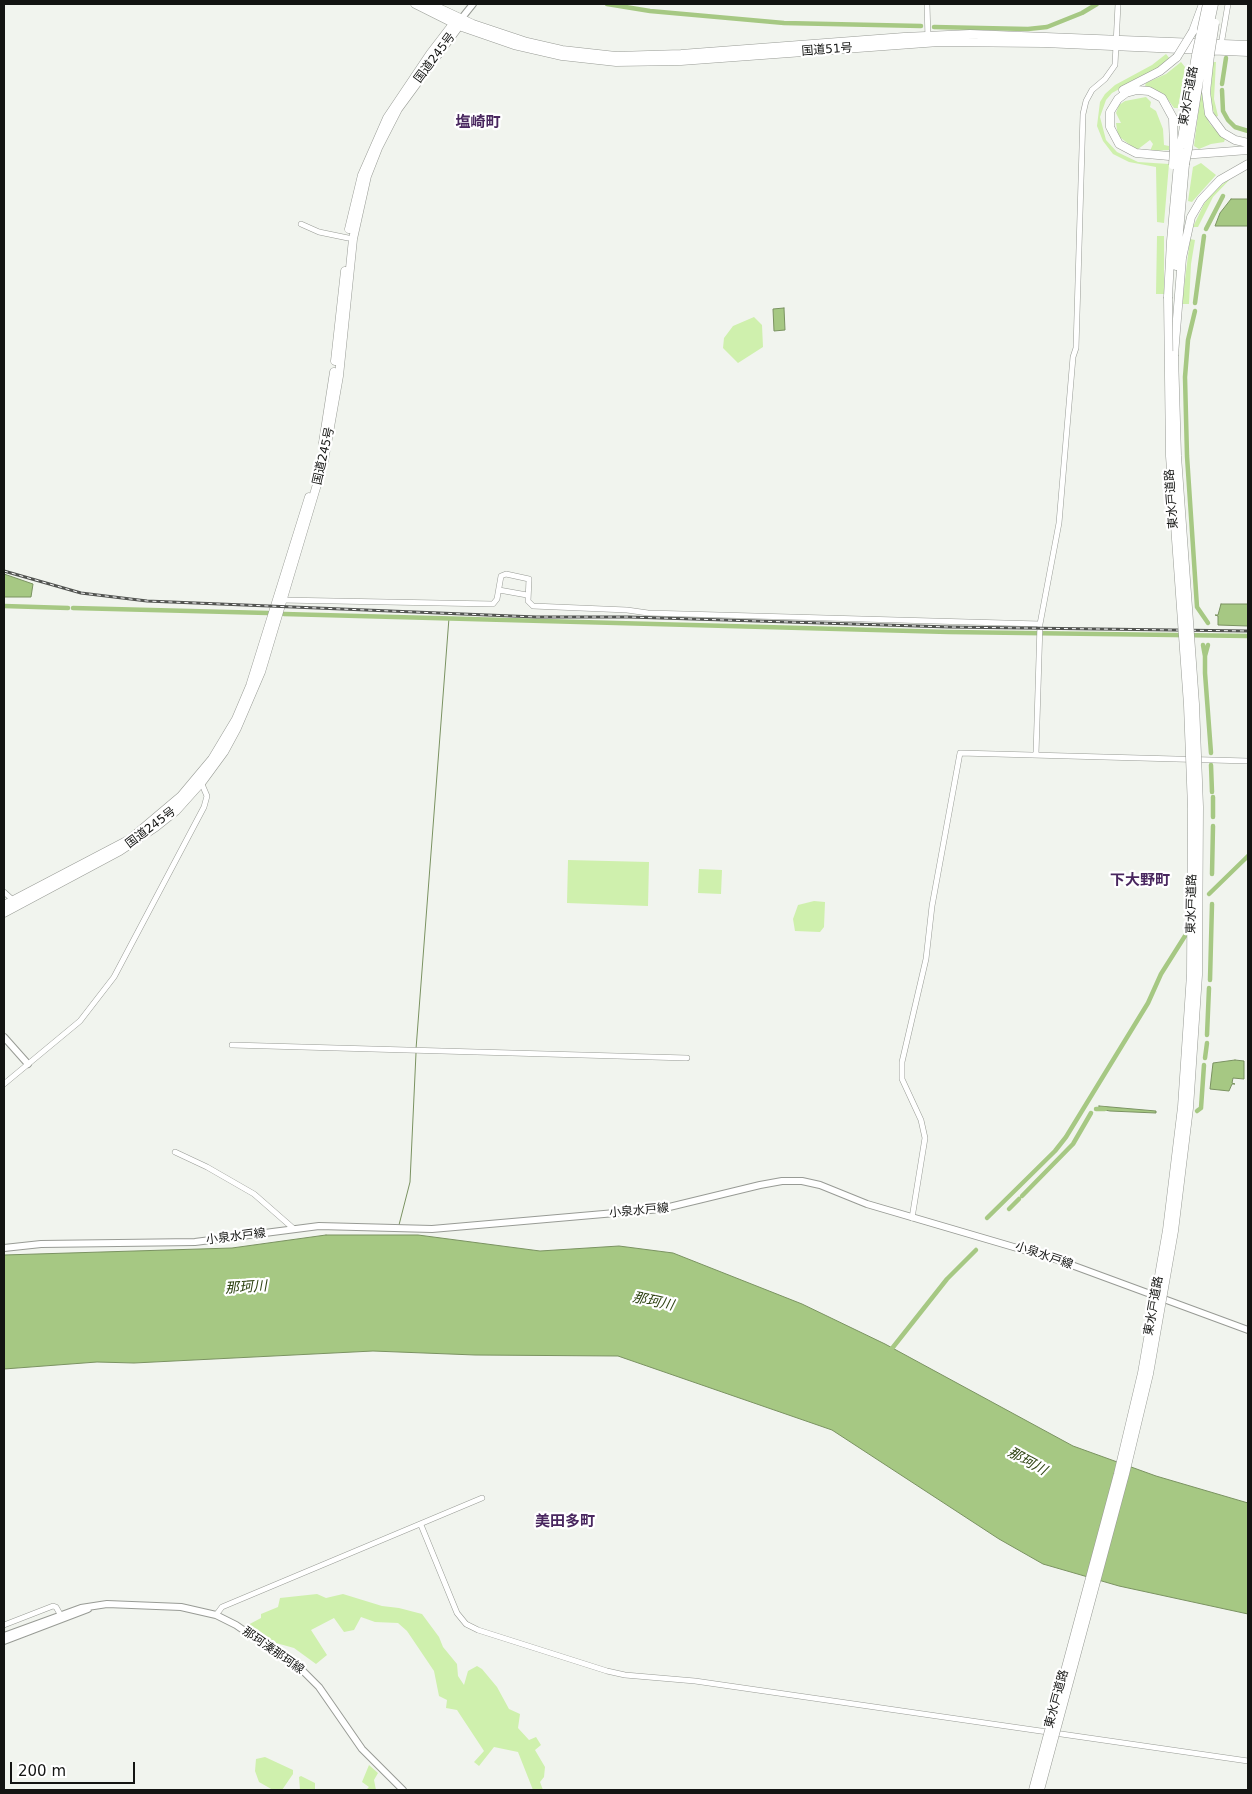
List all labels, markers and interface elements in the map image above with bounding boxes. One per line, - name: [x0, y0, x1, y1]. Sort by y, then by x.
- street label: 国道245号: [412, 30, 458, 86]
- street label: 国道51号: [801, 41, 853, 59]
- street label: 東水戸道路: [1177, 65, 1201, 127]
- district label: 塩崎町: [456, 114, 500, 132]
- street label: 国道245号: [310, 426, 338, 486]
- street label: 東水戸道路: [1163, 469, 1181, 529]
- street label: 国道245号: [123, 805, 179, 851]
- district label: 下大野町: [1110, 872, 1170, 890]
- street label: 東水戸道路: [1184, 874, 1200, 934]
- street label: 小泉水戸線: [608, 1201, 670, 1221]
- street label: 小泉水戸線: [205, 1226, 267, 1248]
- street label: 小泉水戸線: [1013, 1239, 1075, 1273]
- street label: 東水戸道路: [1142, 1275, 1166, 1337]
- water label: 那珂川: [224, 1278, 268, 1298]
- water label: 那珂川: [631, 1289, 675, 1315]
- water label: 那珂川: [1005, 1444, 1049, 1480]
- district label: 美田多町: [535, 1513, 595, 1531]
- street label: 那珂湊那珂線: [239, 1624, 307, 1678]
- street label: 東水戸道路: [1042, 1668, 1072, 1730]
- scale bar: [12, 1752, 138, 1784]
- text: 200 m: [18, 1762, 66, 1780]

